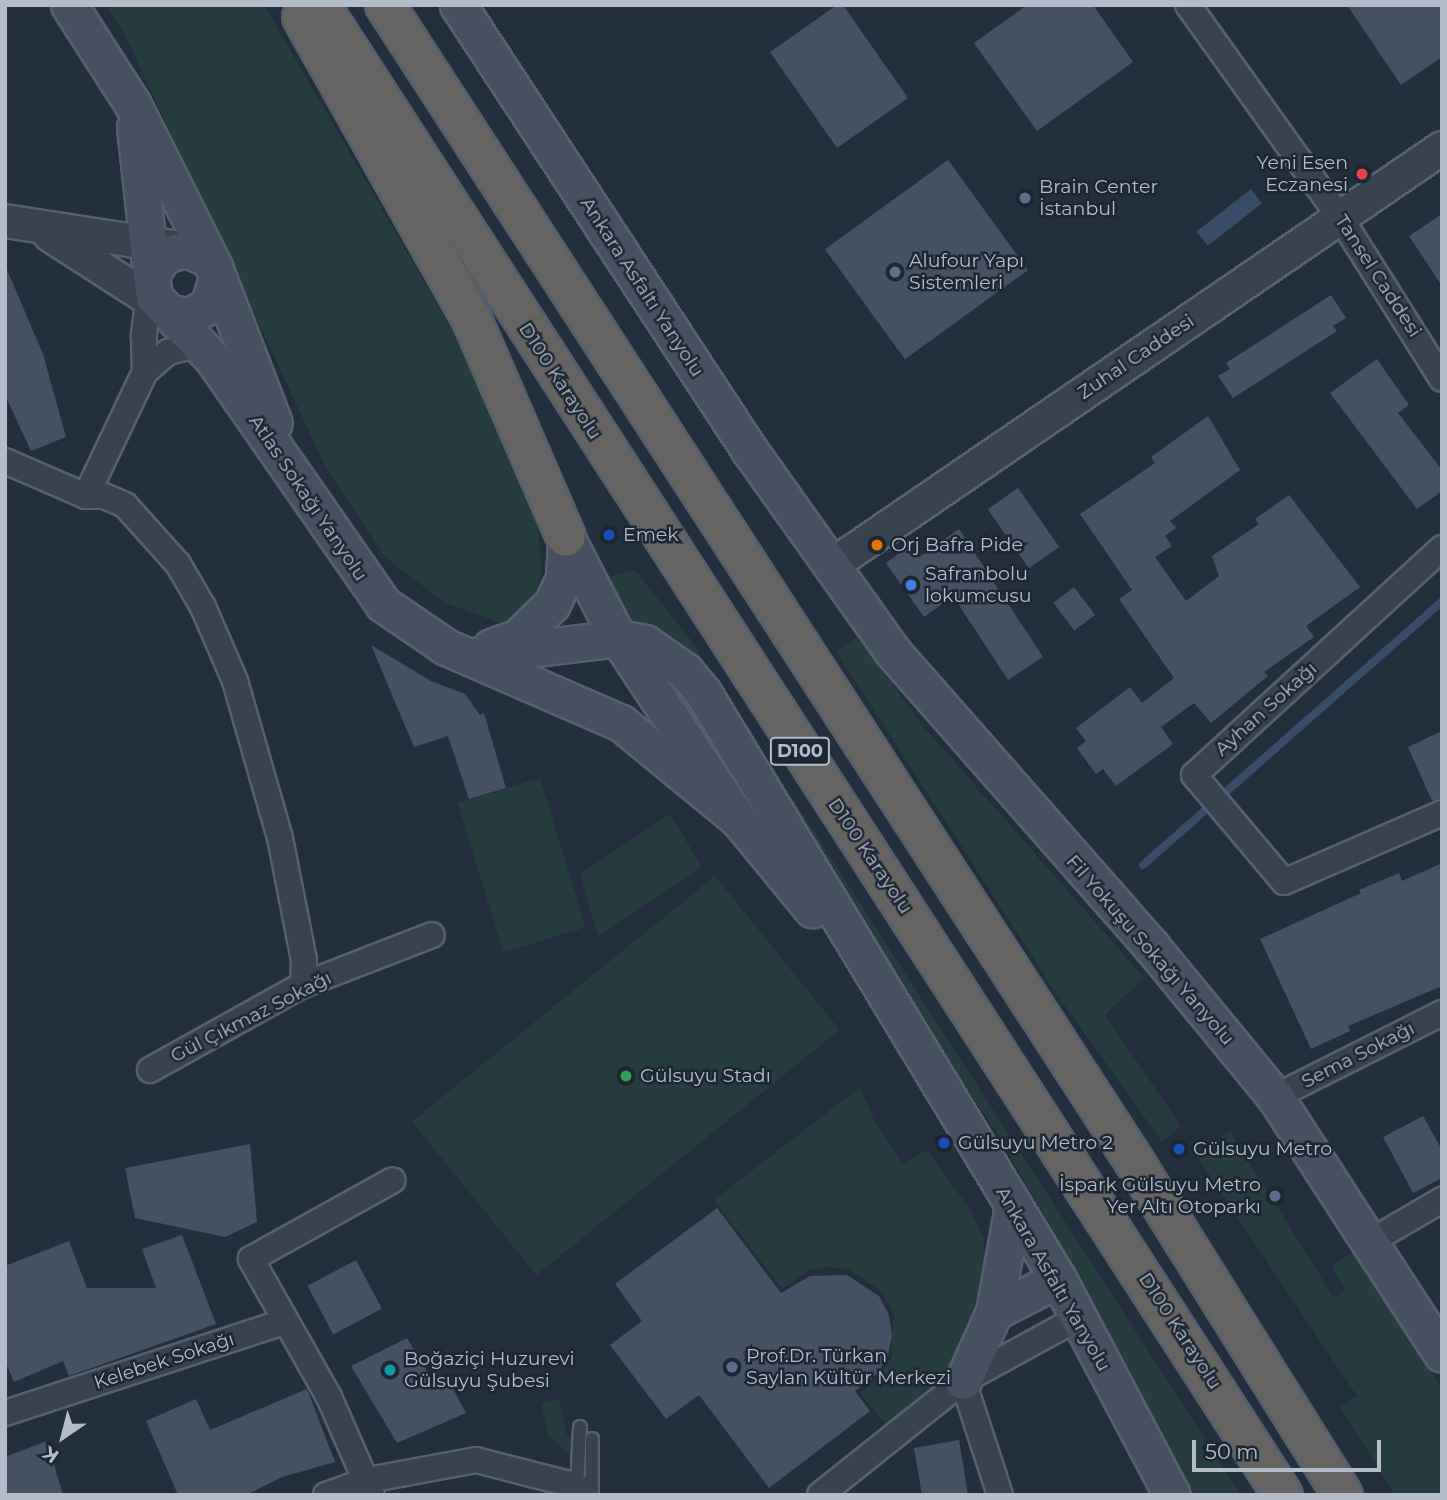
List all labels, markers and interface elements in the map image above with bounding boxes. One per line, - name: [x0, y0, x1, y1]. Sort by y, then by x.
- place label: Yeni Esen Eczanesi: [1257, 152, 1348, 196]
- marker: Yeni Esen Eczanesi: [1354, 166, 1370, 182]
- place label: Brain Center İstanbul: [1039, 176, 1158, 220]
- marker: Brain Center İstanbul: [1017, 190, 1033, 206]
- street label: Ankara Asfaltı Yanyolu: [575, 193, 709, 381]
- street label: Tansel Caddesi: [1330, 210, 1426, 342]
- place label: Alufour Yapı Sistemleri: [909, 250, 1024, 294]
- marker: Alufour Yapı Sistemleri: [887, 264, 903, 280]
- street label: Zuhal Caddesi: [1074, 310, 1198, 404]
- street label: D100 Karayolu: [514, 318, 606, 444]
- street label: Atlas Sokağı Yanyolu: [244, 411, 372, 585]
- place label: Emek: [623, 524, 679, 546]
- marker: Emek: [601, 527, 617, 543]
- place label: Orj Bafra Pide: [891, 534, 1023, 556]
- marker: Orj Bafra Pide: [869, 537, 885, 553]
- place label: Safranbolu lokumcusu: [925, 563, 1032, 607]
- marker: Safranbolu lokumcusu: [903, 577, 919, 593]
- street label: Ayhan Sokağı: [1210, 657, 1322, 761]
- road number: D100: [768, 736, 832, 766]
- street label: D100 Karayolu: [823, 794, 917, 918]
- street label: Fil Yokuşu Sokağı Yanyolu: [1061, 850, 1239, 1050]
- street label: Gül Çıkmaz Sokağı: [167, 967, 335, 1067]
- street label: Sema Sokağı: [1298, 1017, 1418, 1093]
- place label: Gülsuyu Stadı: [640, 1065, 771, 1087]
- marker: Gülsuyu Stadı: [618, 1068, 634, 1084]
- place label: Gülsuyu Metro 2: [958, 1132, 1113, 1154]
- marker: Gülsuyu Metro 2: [936, 1135, 952, 1151]
- place label: Gülsuyu Metro: [1193, 1138, 1332, 1160]
- marker: Gülsuyu Metro: [1171, 1141, 1187, 1157]
- place label: İspark Gülsuyu Metro Yer Altı Otoparkı: [1059, 1174, 1261, 1218]
- street label: Ankara Asfaltı Yanyolu: [991, 1183, 1115, 1375]
- marker: İspark Gülsuyu Metro Yer Altı Otoparkı: [1267, 1188, 1283, 1204]
- street label: D100 Karayolu: [1134, 1268, 1226, 1394]
- street label: Kelebek Sokağı: [91, 1328, 237, 1394]
- place label: Prof.Dr. Türkan Saylan Kültür Merkezi: [746, 1345, 951, 1389]
- place label: Boğaziçi Huzurevi Gülsuyu Şubesi: [404, 1348, 575, 1392]
- marker: Prof.Dr. Türkan Saylan Kültür Merkezi: [724, 1359, 740, 1375]
- marker: Boğaziçi Huzurevi Gülsuyu Şubesi: [382, 1362, 398, 1378]
- north arrow: [28, 1402, 98, 1472]
- scale bar: [1195, 1426, 1384, 1470]
- text: 50 m: [1205, 1439, 1259, 1464]
- text: K: [38, 1441, 63, 1468]

